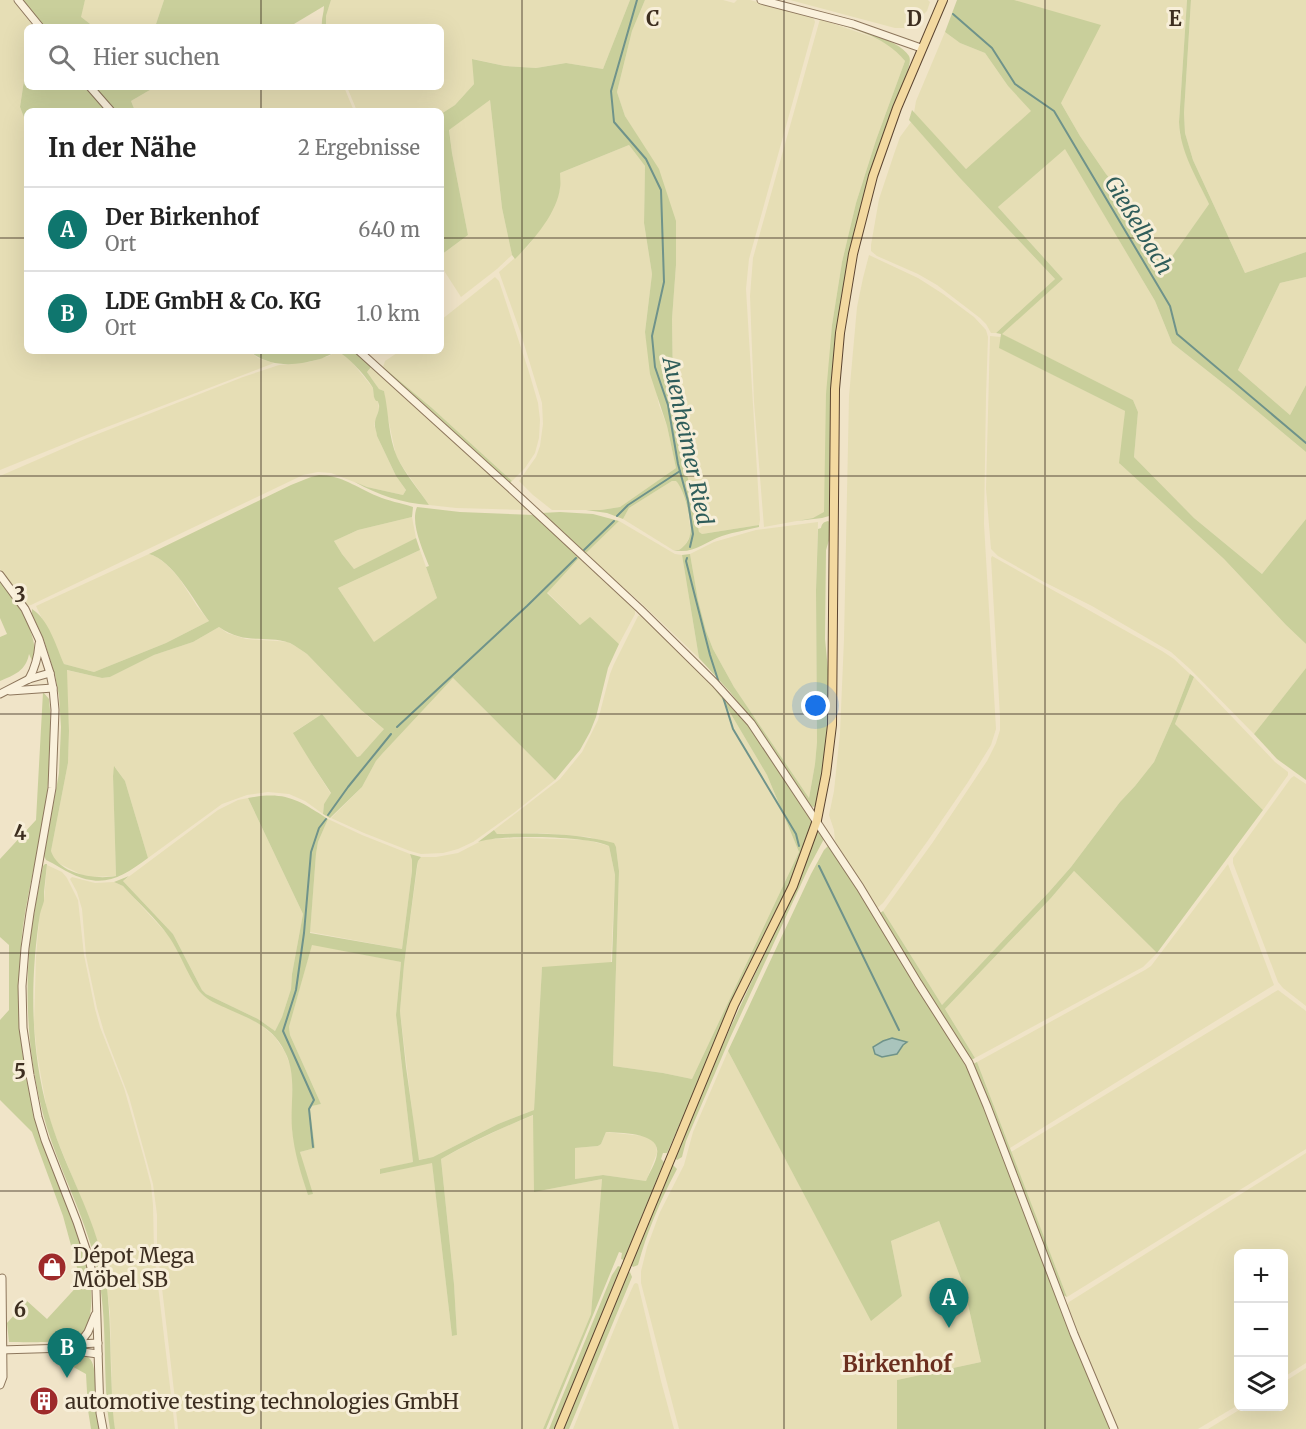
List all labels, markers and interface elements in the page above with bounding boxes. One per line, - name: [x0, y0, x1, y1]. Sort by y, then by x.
- text: C: [646, 6, 660, 31]
- text: D: [906, 6, 922, 31]
- text: E: [1168, 6, 1182, 31]
- search box: [24, 24, 444, 90]
- icon: search: [45, 41, 78, 74]
- text: Hier suchen: [93, 43, 220, 71]
- text: In der Nähe: [48, 131, 196, 164]
- text: 2 Ergebnisse: [298, 135, 420, 160]
- water label: Gießelbach: [1099, 171, 1179, 279]
- text: Der Birkenhof: [105, 203, 259, 231]
- text: A: [60, 217, 75, 242]
- text: 640 m: [358, 217, 420, 242]
- text: Ort: [105, 231, 136, 256]
- text: LDE GmbH & Co. KG: [105, 287, 321, 315]
- text: B: [61, 301, 74, 326]
- text: 1.0 km: [356, 301, 420, 326]
- text: Ort: [105, 315, 136, 340]
- water label: Auenheimer Ried: [656, 353, 719, 528]
- text: 3: [14, 582, 26, 607]
- your location: [801, 691, 830, 720]
- text: 4: [14, 820, 27, 845]
- text: 5: [14, 1059, 26, 1084]
- place label: Dépot Mega Möbel SB: [73, 1242, 195, 1293]
- map controls: [1234, 1249, 1288, 1411]
- button: +: [1234, 1249, 1288, 1303]
- shop icon: Dépot Mega Möbel SB: [36, 1251, 68, 1283]
- pin: A: [930, 1278, 968, 1328]
- text: 6: [14, 1297, 26, 1322]
- button: −: [1234, 1303, 1288, 1357]
- pin: B: [48, 1328, 86, 1378]
- district label: Birkenhof: [842, 1350, 953, 1378]
- button: layers: [1234, 1357, 1288, 1411]
- building icon: automotive testing technologies GmbH: [28, 1385, 60, 1417]
- place label: automotive testing technologies GmbH: [65, 1388, 459, 1415]

